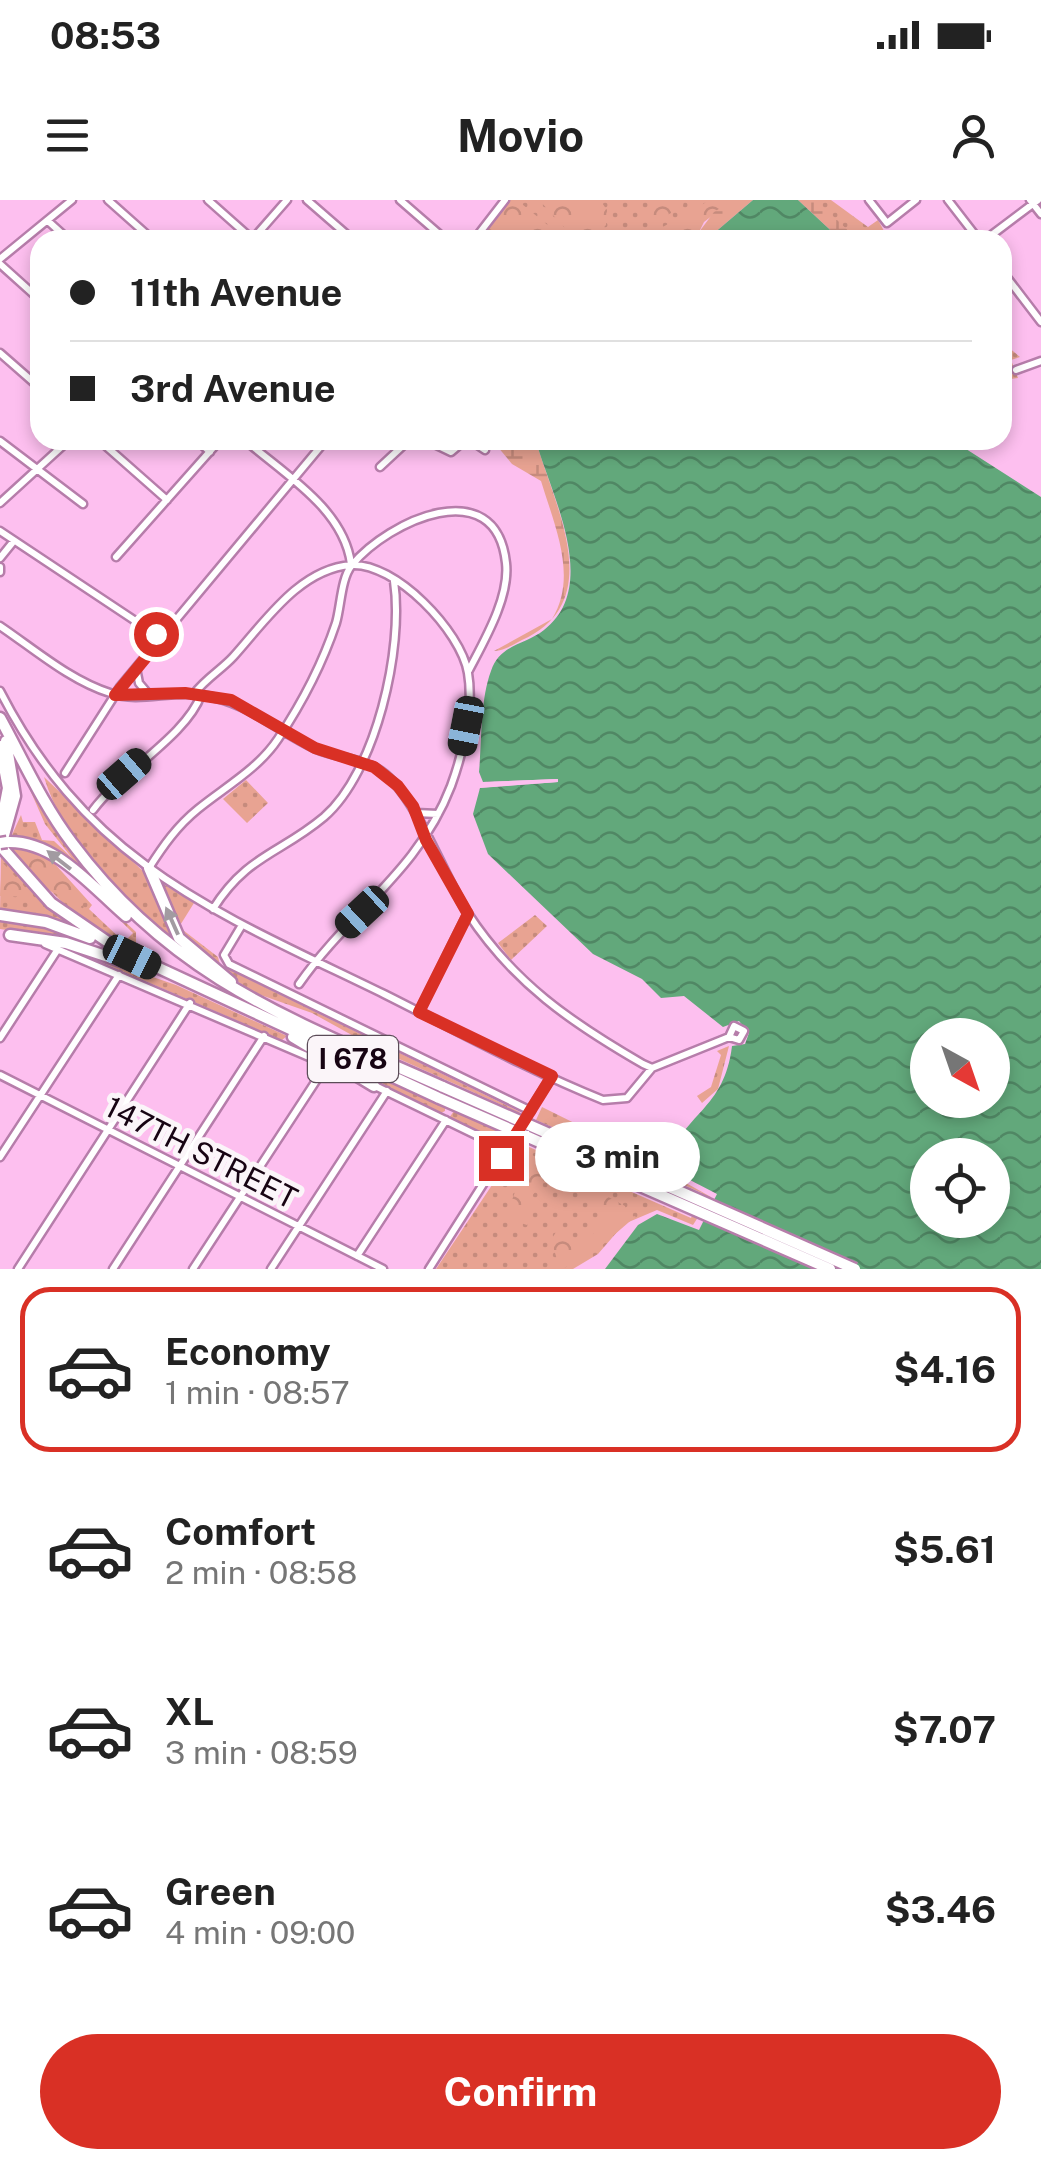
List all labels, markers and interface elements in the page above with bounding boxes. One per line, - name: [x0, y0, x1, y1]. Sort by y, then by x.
- text: 08:53: [50, 13, 161, 58]
- icon: menu: [40, 108, 95, 163]
- icon: person: [946, 108, 1001, 163]
- text: Movio: [457, 109, 584, 162]
- text: 11th Avenue: [130, 270, 343, 315]
- text: 3rd Avenue: [130, 366, 336, 411]
- route start: [134, 612, 179, 657]
- car: [446, 694, 486, 758]
- car: [92, 743, 156, 805]
- one-way arrow: [47, 850, 72, 871]
- car: [330, 881, 394, 943]
- one-way arrow: [163, 906, 179, 936]
- car: [98, 930, 166, 984]
- north arrow: [910, 1018, 1010, 1118]
- map controls: [910, 1018, 1010, 1238]
- road number: I 678: [308, 1036, 398, 1082]
- street label: 147TH STREET: [99, 1088, 304, 1216]
- callout: 3 min: [536, 1123, 701, 1193]
- route end: [479, 1136, 524, 1181]
- text: 3 min: [575, 1138, 660, 1175]
- button: locate: [910, 1138, 1010, 1238]
- icon: car: [45, 1325, 135, 1415]
- text: Economy: [165, 1329, 331, 1374]
- text: $4.16: [894, 1347, 996, 1392]
- text: 1 min · 08:57: [165, 1374, 350, 1411]
- icon: car: [45, 1505, 135, 1595]
- text: Comfort: [165, 1509, 316, 1554]
- text: $5.61: [893, 1527, 996, 1572]
- text: 2 min · 08:58: [165, 1554, 357, 1591]
- icon: car: [45, 1685, 135, 1775]
- text: XL: [165, 1689, 214, 1734]
- text: $7.07: [893, 1707, 996, 1752]
- text: 3 min · 08:59: [165, 1734, 358, 1771]
- icon: car: [45, 1865, 135, 1955]
- text: Green: [165, 1869, 276, 1914]
- text: $3.46: [885, 1887, 996, 1932]
- text: 4 min · 09:00: [165, 1914, 355, 1951]
- button: Confirm: [40, 2034, 1001, 2149]

